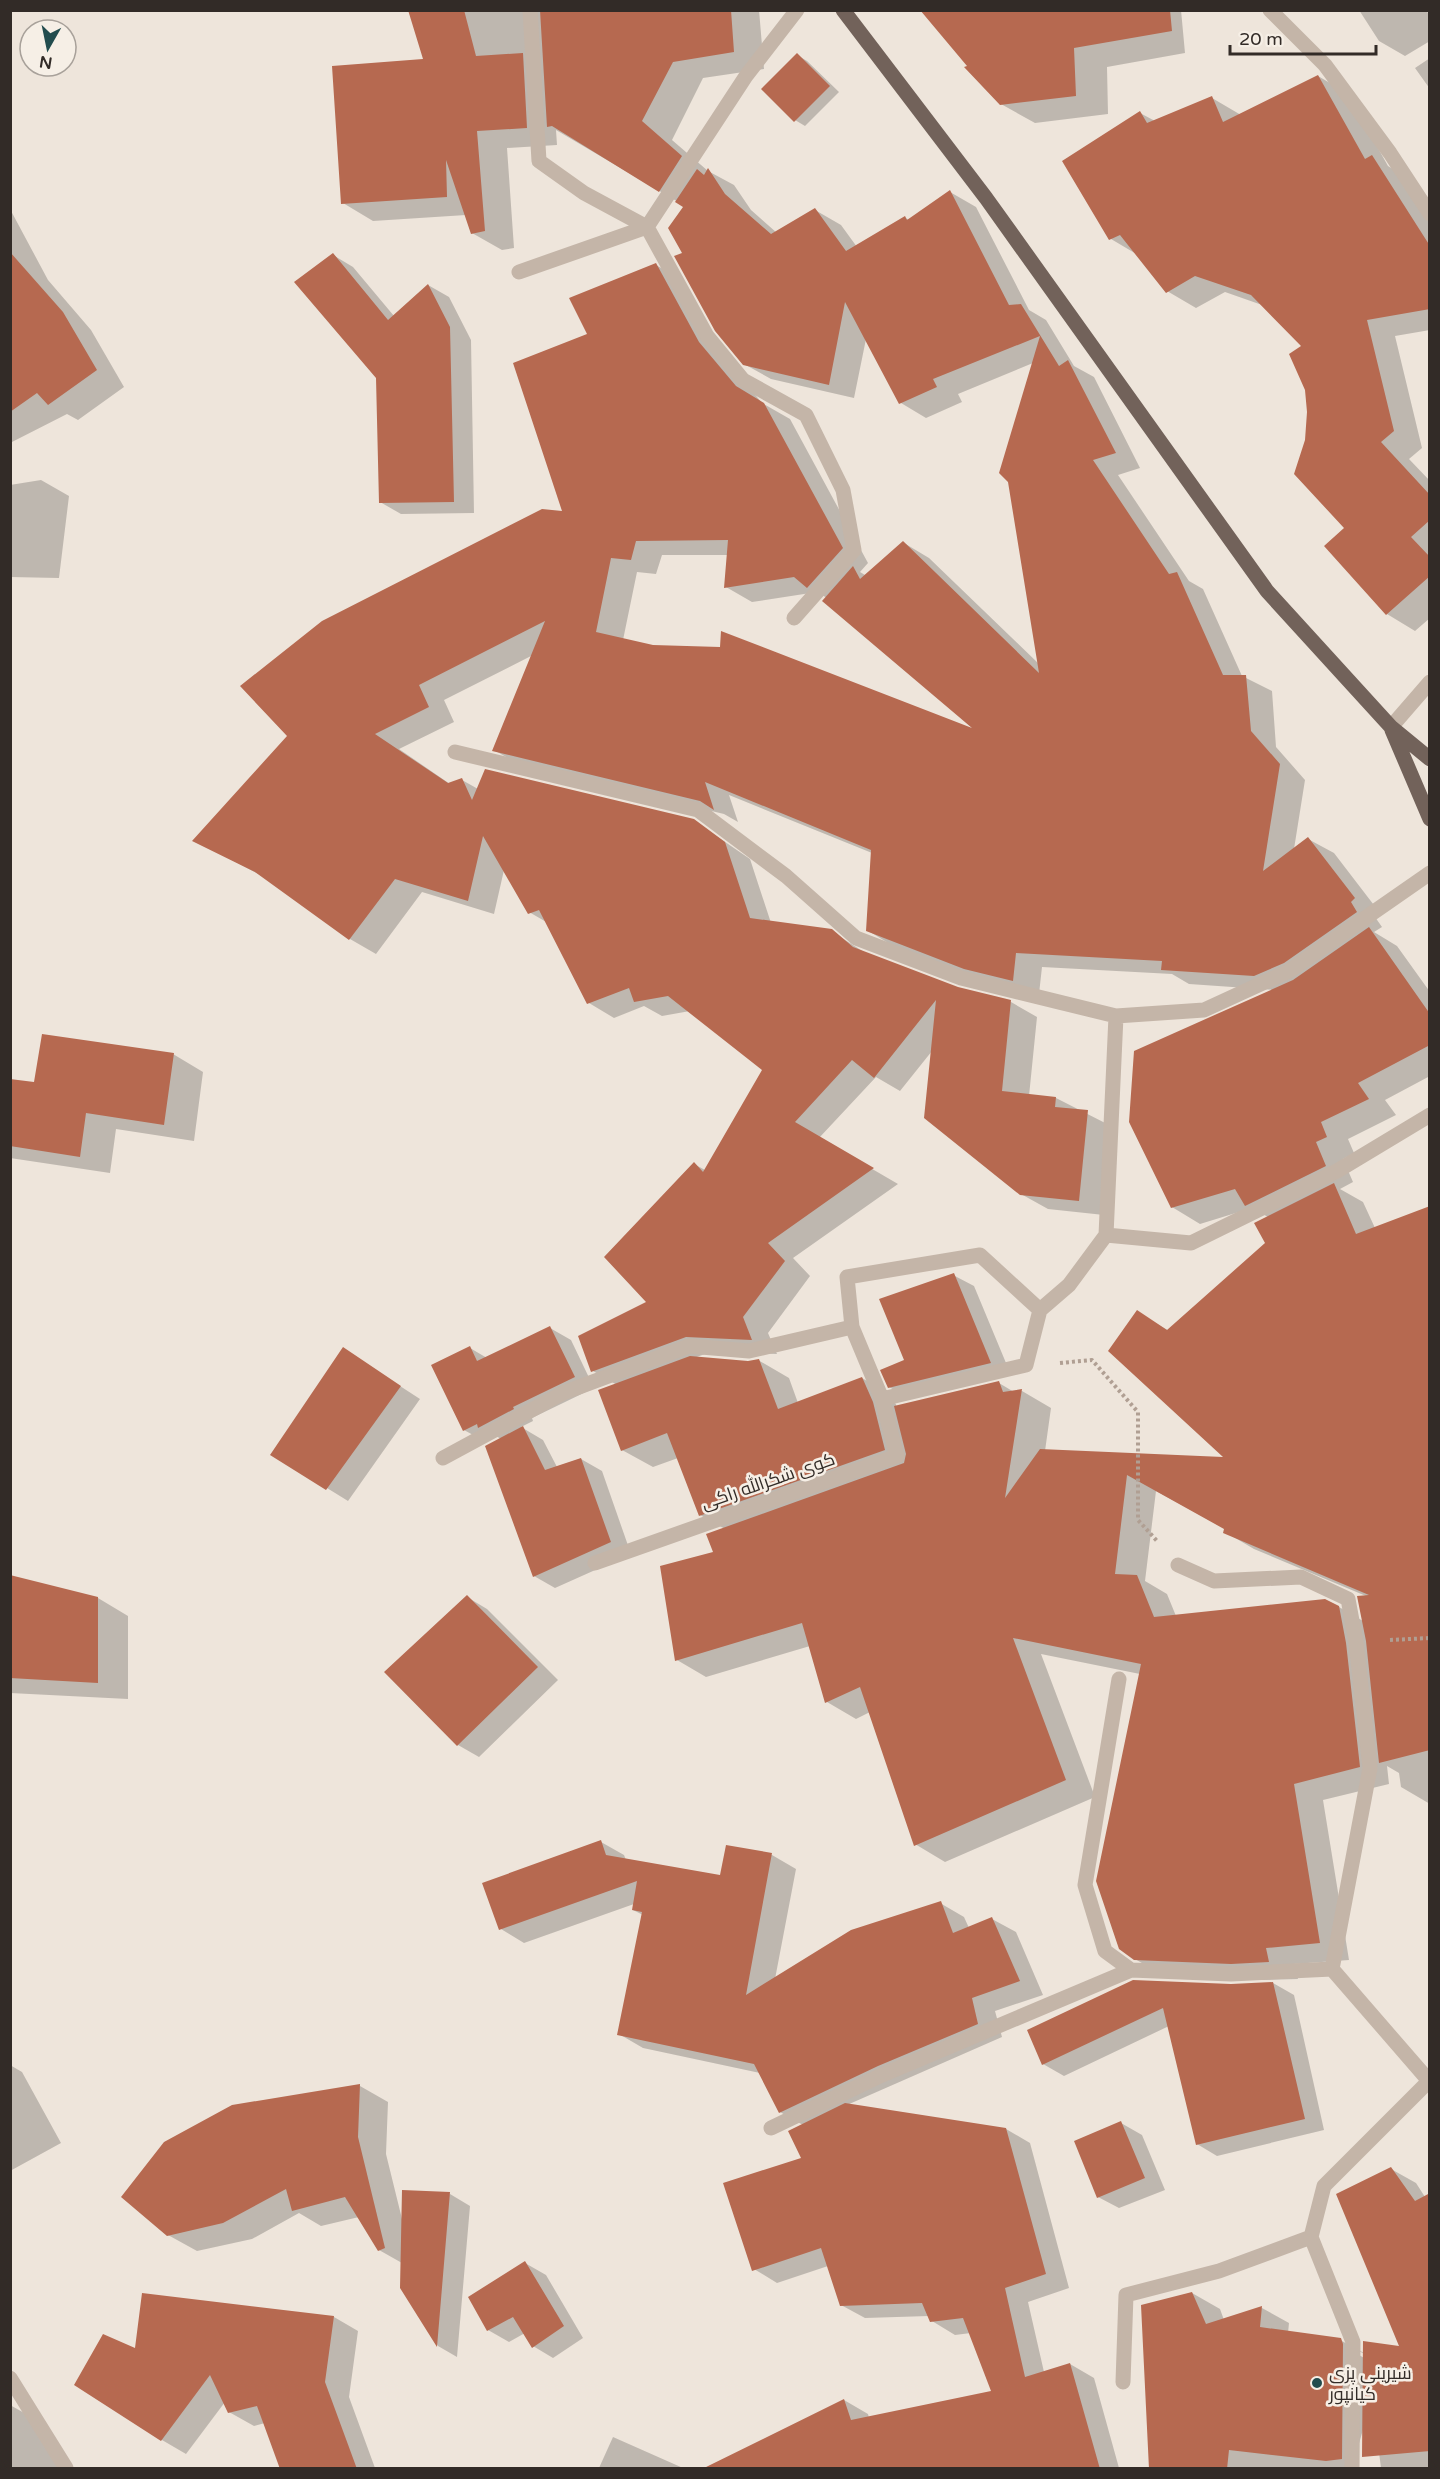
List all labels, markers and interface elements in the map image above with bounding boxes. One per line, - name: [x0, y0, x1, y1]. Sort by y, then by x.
- north arrow: [18, 18, 78, 78]
- scale bar: [1230, 18, 1376, 56]
- text: 20 m: [1239, 28, 1283, 50]
- text: N: [38, 51, 54, 73]
- street label: کوی شکرالله راکی: [698, 1447, 838, 1514]
- place label: شیرینی پزی کیانپور: [1328, 2362, 1412, 2405]
- marker: شیرینی پزی کیانپور: [1310, 2376, 1324, 2390]

